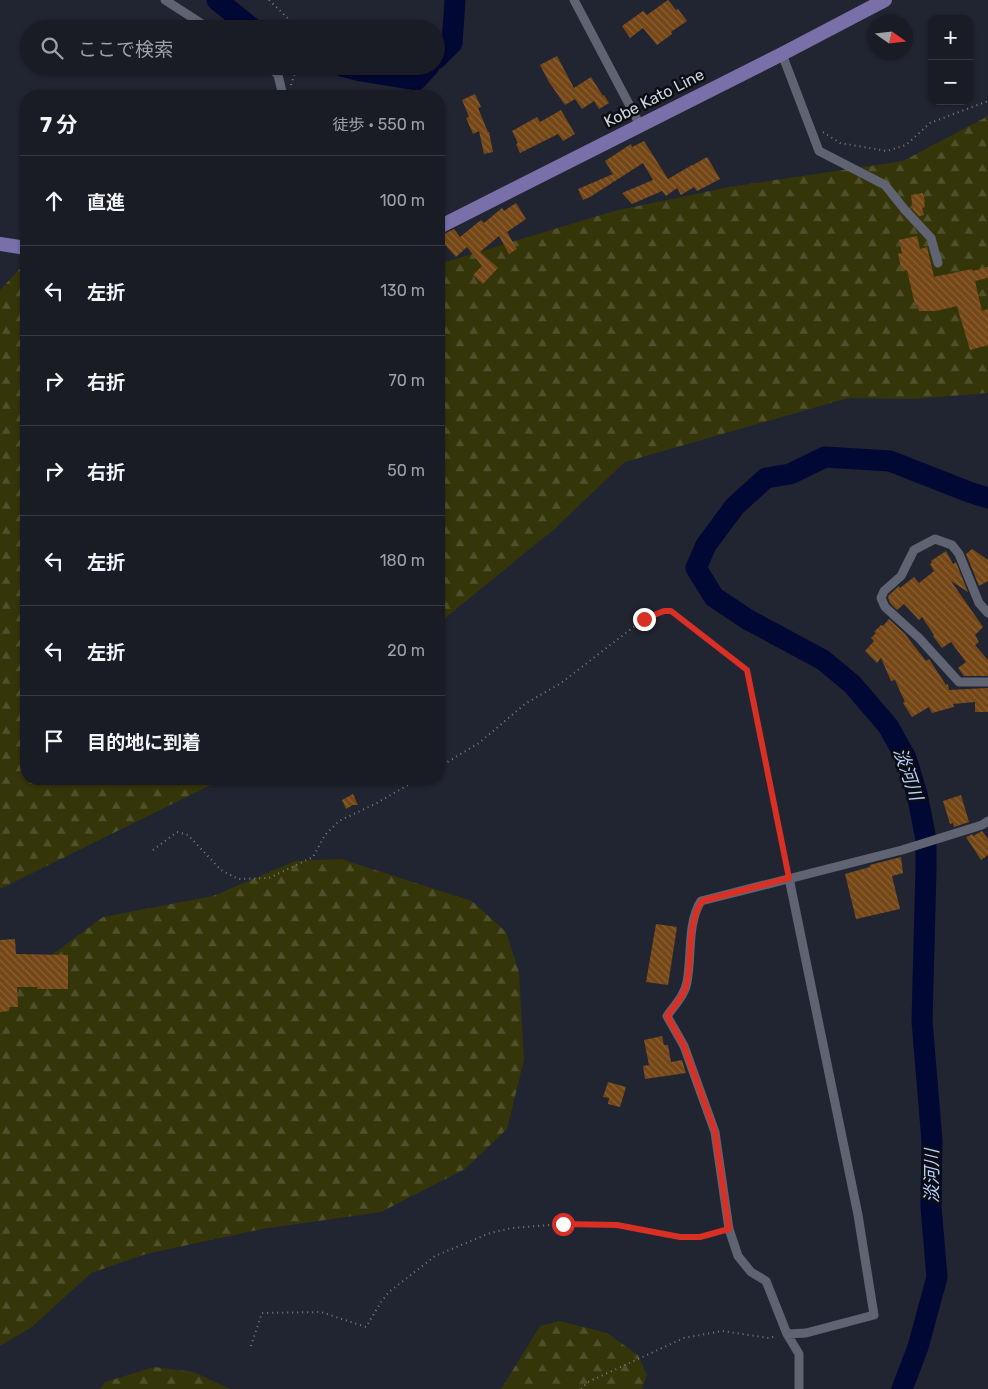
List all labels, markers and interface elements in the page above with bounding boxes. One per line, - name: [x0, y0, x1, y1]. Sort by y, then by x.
- north arrow: [868, 15, 913, 60]
- map controls: [928, 15, 973, 105]
- button: +: [928, 15, 973, 60]
- search box: [20, 20, 445, 75]
- icon: search: [38, 34, 66, 62]
- text: ここで検索: [78, 38, 173, 61]
- button: −: [928, 60, 973, 105]
- street label: Kobe Kato Line: [601, 65, 707, 131]
- text: 7 分: [40, 112, 78, 137]
- text: 徒歩 · 550 m: [333, 115, 425, 134]
- icon: ahead: [40, 187, 68, 215]
- text: 直進: [87, 191, 125, 214]
- text: 100 m: [380, 191, 425, 210]
- icon: left: [40, 277, 68, 305]
- text: 左折: [87, 281, 125, 304]
- text: 130 m: [380, 281, 425, 300]
- icon: right: [40, 367, 68, 395]
- text: 右折: [87, 371, 125, 394]
- text: 70 m: [388, 371, 425, 390]
- icon: right: [40, 457, 68, 485]
- text: 右折: [87, 461, 125, 484]
- text: 50 m: [387, 461, 425, 480]
- icon: left: [40, 547, 68, 575]
- text: 左折: [87, 551, 125, 574]
- text: 180 m: [380, 551, 425, 570]
- route end: [633, 608, 656, 631]
- icon: left: [40, 637, 68, 665]
- text: 左折: [87, 641, 125, 664]
- text: 20 m: [387, 641, 425, 660]
- icon: arrive: [40, 727, 68, 755]
- text: 目的地に到着: [87, 731, 201, 754]
- water label: 淡河川: [889, 745, 928, 805]
- water label: 淡河川: [921, 1147, 943, 1203]
- route start: [552, 1213, 575, 1236]

